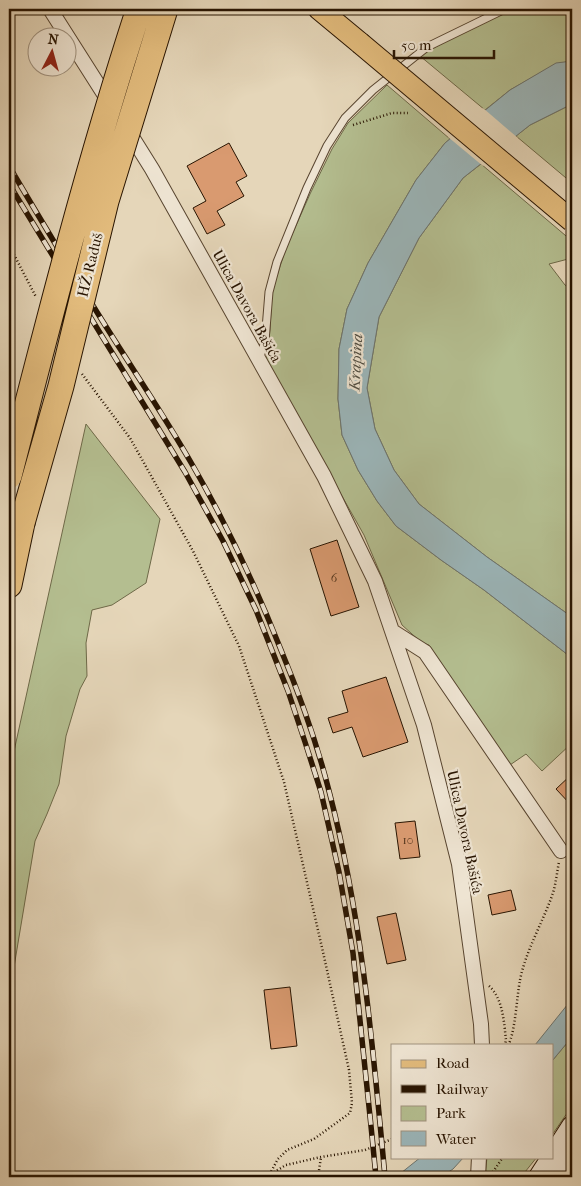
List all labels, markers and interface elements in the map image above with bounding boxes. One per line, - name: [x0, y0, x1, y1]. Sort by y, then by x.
- north arrow: [28, 28, 78, 78]
- scale bar: [394, 28, 494, 60]
- text: N: [47, 31, 60, 49]
- text: 50 m: [401, 36, 432, 54]
- street label: HŽ Raduš: [73, 231, 107, 299]
- street label: Ulica Davora Bašića: [208, 246, 286, 367]
- water label: Krapina: [344, 333, 366, 392]
- house number: 6: [331, 571, 338, 585]
- street label: Ulica Davora Bašića: [443, 768, 487, 897]
- house number: 10: [403, 833, 413, 847]
- legend: [391, 1044, 554, 1158]
- text: Road: [436, 1054, 470, 1072]
- text: Railway: [436, 1080, 489, 1098]
- text: Park: [436, 1104, 466, 1122]
- text: Water: [435, 1130, 476, 1148]

